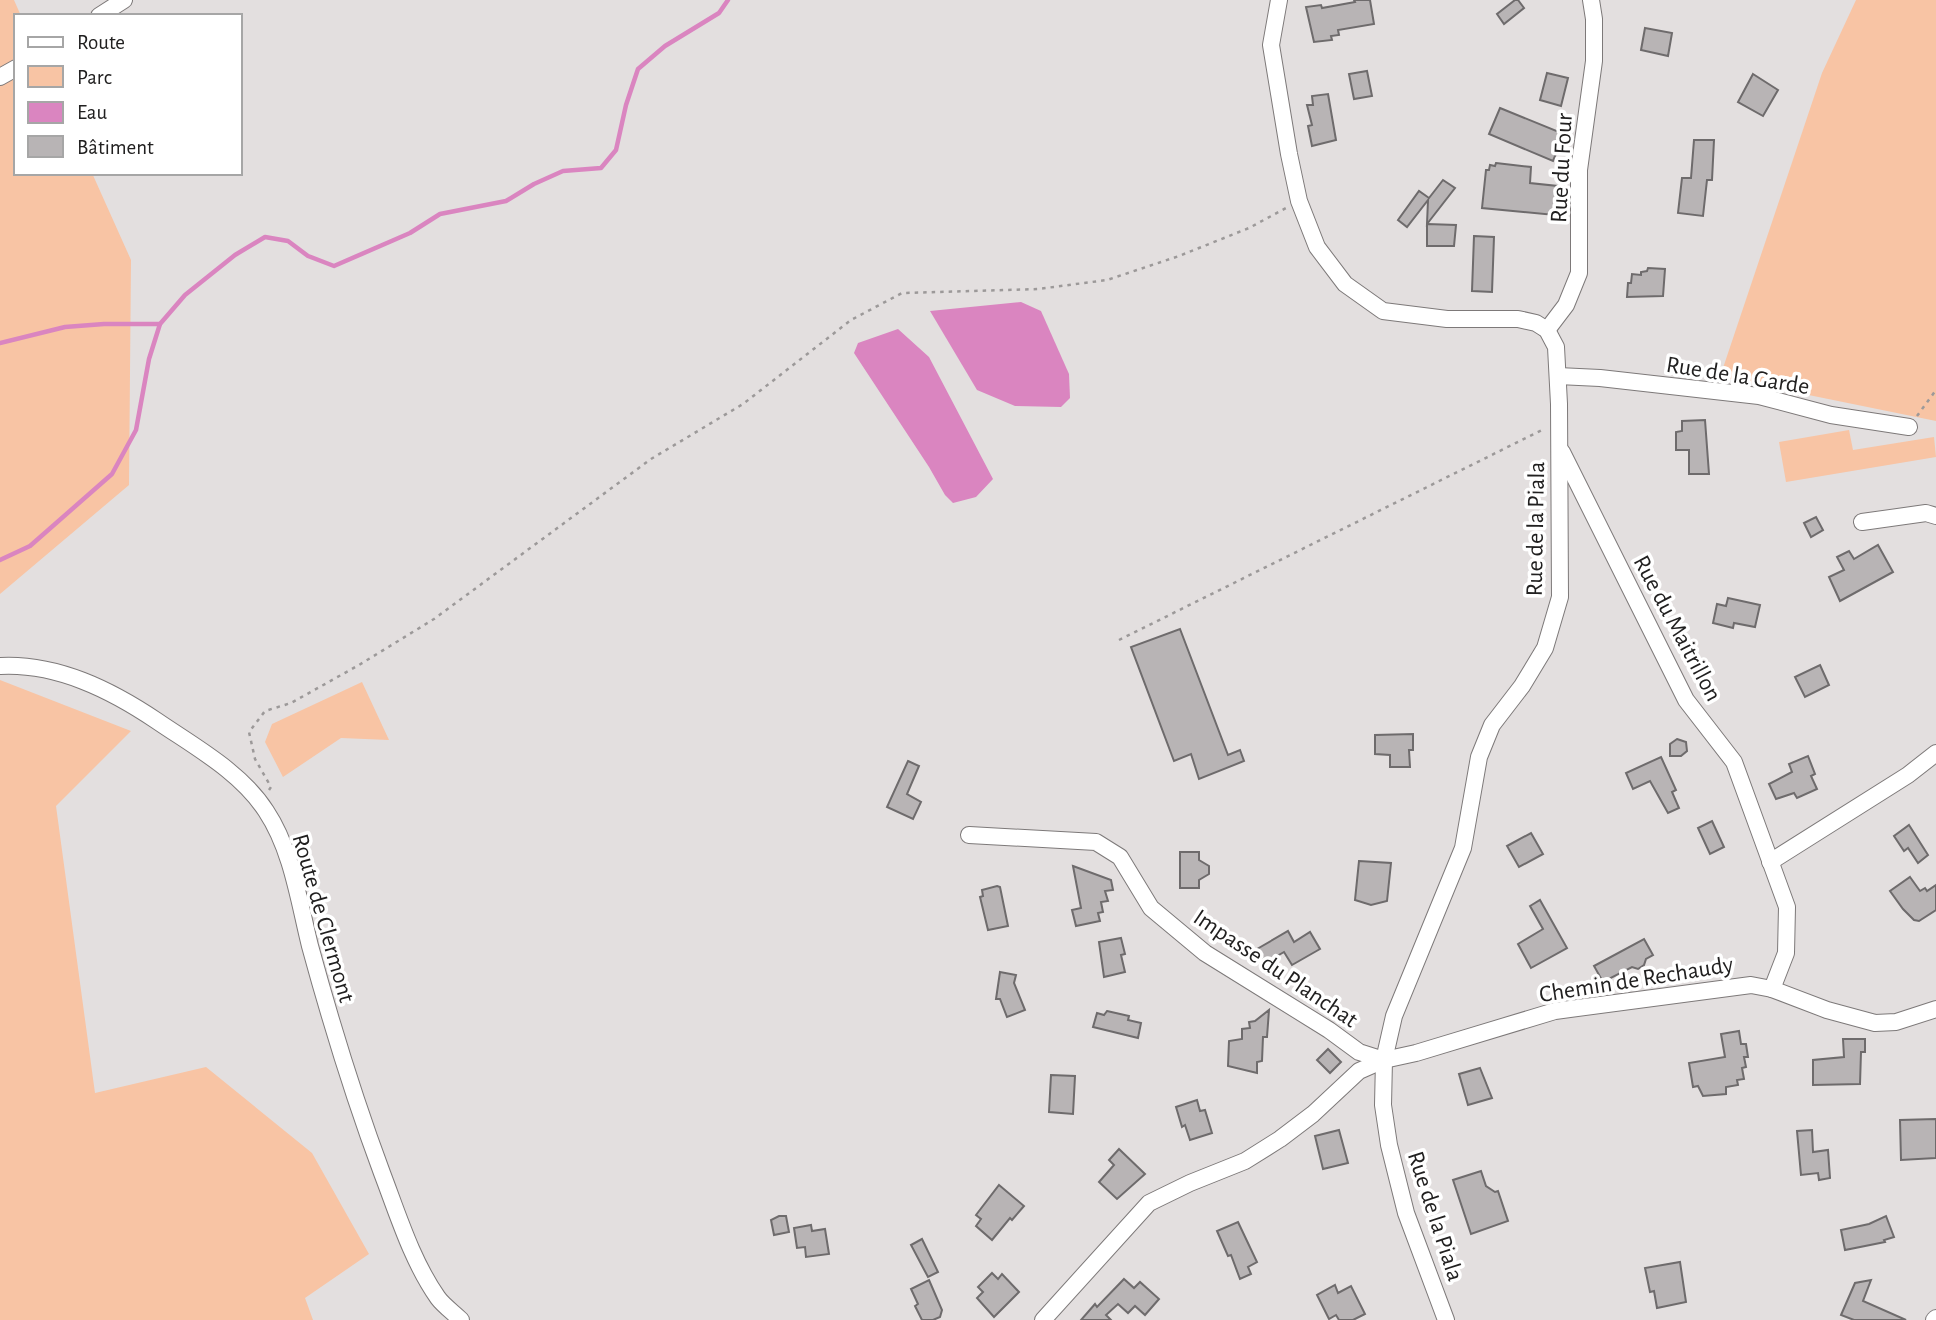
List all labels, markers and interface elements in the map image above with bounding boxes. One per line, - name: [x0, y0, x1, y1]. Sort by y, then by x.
- legend: [14, 14, 242, 175]
- text: Route: [77, 32, 125, 53]
- text: Parc: [77, 67, 112, 88]
- text: Eau: [77, 102, 107, 123]
- street label: Rue du Four: [1547, 112, 1577, 224]
- text: Bâtiment: [77, 137, 154, 158]
- street label: Rue de la Garde: [1664, 353, 1811, 399]
- street label: Rue de la Piala: [1523, 461, 1549, 597]
- street label: Rue du Maitrillon: [1629, 552, 1726, 705]
- street label: Route de Clermont: [287, 831, 359, 1006]
- street label: Impasse du Planchat: [1189, 905, 1362, 1033]
- street label: Chemin de Rechaudy: [1537, 953, 1735, 1007]
- street label: Rue de la Piala: [1403, 1148, 1467, 1284]

